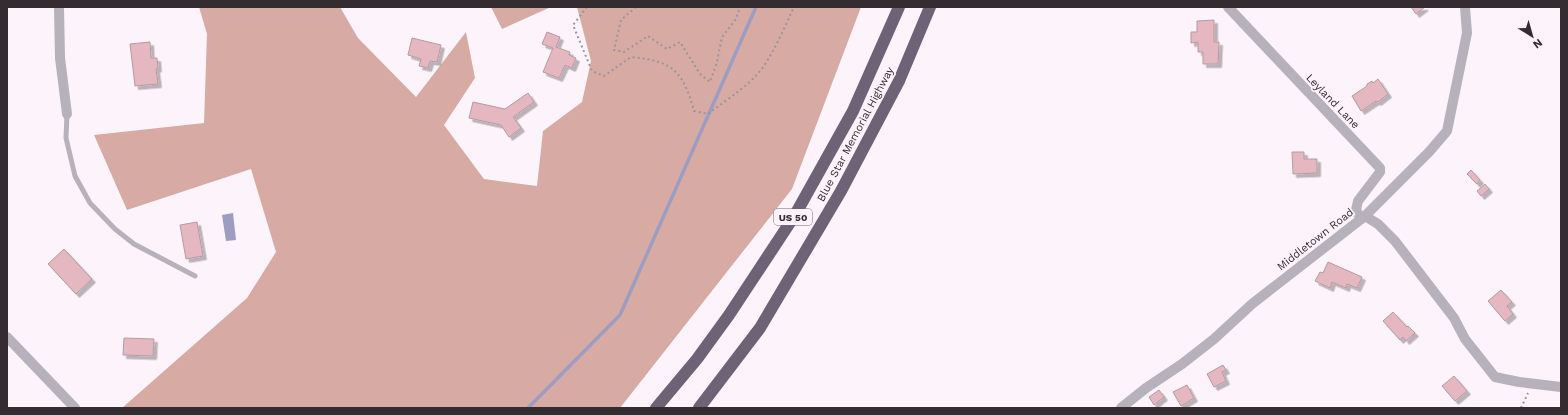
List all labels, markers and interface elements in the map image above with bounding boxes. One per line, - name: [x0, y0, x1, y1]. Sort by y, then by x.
- north arrow: [1512, 16, 1552, 56]
- text: N: [1531, 36, 1545, 51]
- street label: Blue Star Memorial Highway: [814, 64, 897, 204]
- street label: Leyland Lane: [1303, 71, 1362, 131]
- street label: Middletown Road: [1275, 206, 1356, 273]
- road number: US 50: [774, 209, 812, 225]

